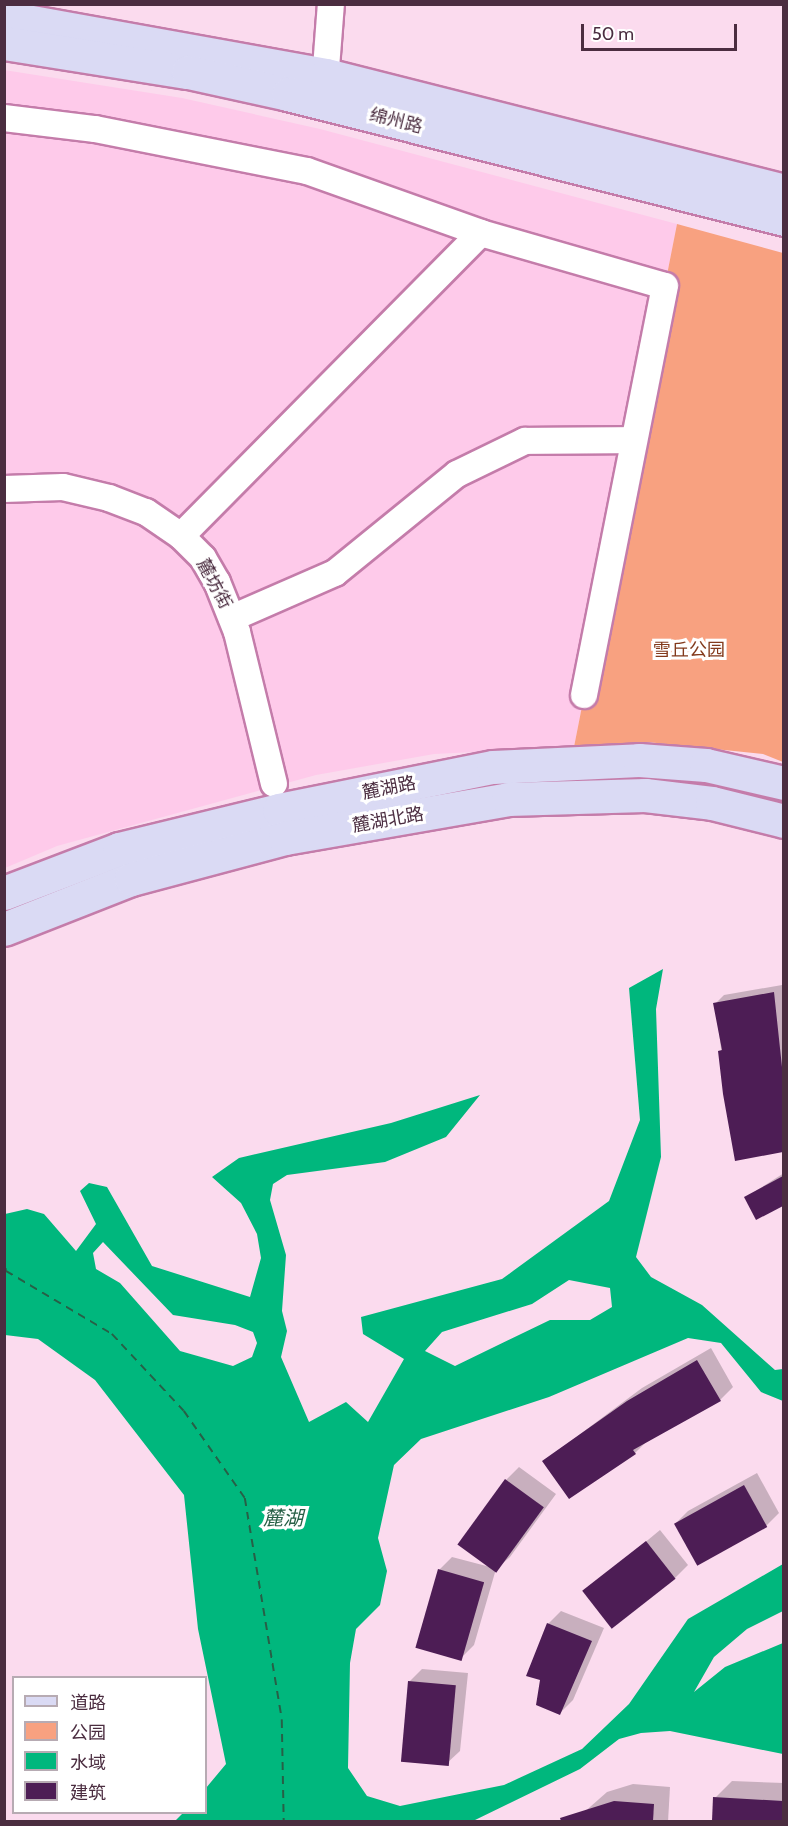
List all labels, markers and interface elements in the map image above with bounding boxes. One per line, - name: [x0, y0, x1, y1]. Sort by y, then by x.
- scale bar: [584, 12, 740, 50]
- text: 50 m: [592, 23, 634, 45]
- street label: 绵州路: [367, 104, 425, 138]
- street label: 麓坊街: [192, 555, 236, 613]
- park label: 雪丘公园: [653, 639, 725, 661]
- street label: 麓湖路: [360, 772, 418, 804]
- street label: 麓湖北路: [351, 803, 425, 837]
- water label: 麓湖: [263, 1506, 303, 1530]
- legend: [12, 1676, 207, 1814]
- text: 道路: [70, 1692, 106, 1714]
- text: 公园: [70, 1722, 106, 1744]
- text: 水域: [70, 1752, 106, 1774]
- text: 建筑: [70, 1782, 106, 1804]

